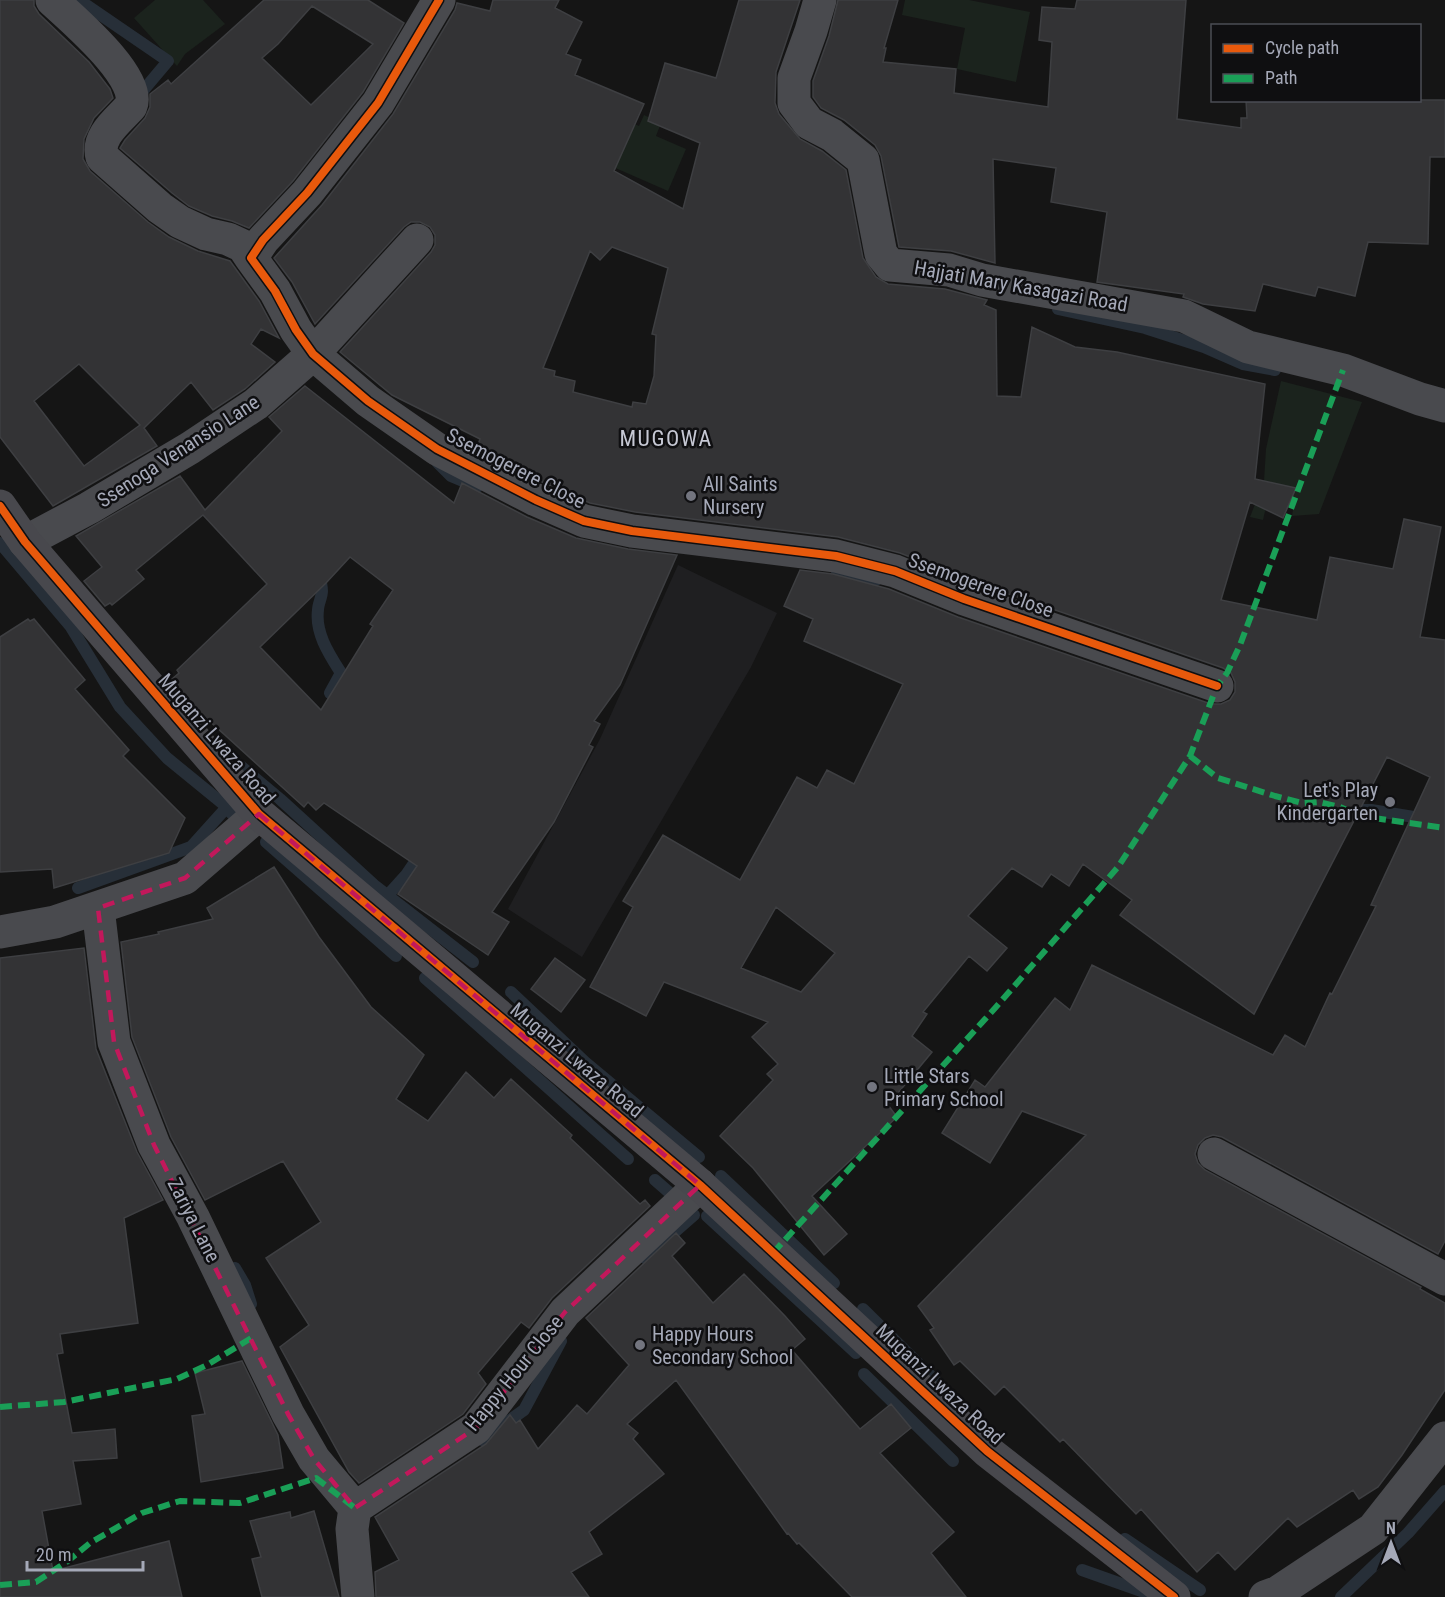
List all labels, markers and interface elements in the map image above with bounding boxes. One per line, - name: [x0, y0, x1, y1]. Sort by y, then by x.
- legend: [1211, 24, 1421, 102]
- text: Cycle path: [1265, 37, 1339, 58]
- text: Path: [1265, 67, 1298, 88]
- street label: Hajjati Mary Kasagazi Road: [912, 255, 1130, 317]
- street label: Ssenoga Venansio Lane: [93, 390, 263, 512]
- street label: Ssemogerere Close: [442, 423, 590, 513]
- district label: MUGOWA: [619, 426, 713, 451]
- place label: All Saints Nursery: [703, 472, 778, 519]
- marker: All Saints Nursery: [684, 489, 698, 503]
- street label: Ssemogerere Close: [905, 548, 1057, 622]
- street label: Muganzi Lwaza Road: [153, 668, 281, 810]
- place label: Let's Play Kindergarten: [1277, 778, 1378, 825]
- marker: Let's Play Kindergarten: [1383, 795, 1397, 809]
- street label: Muganzi Lwaza Road: [506, 997, 648, 1123]
- place label: Little Stars Primary School: [884, 1064, 1004, 1111]
- marker: Little Stars Primary School: [865, 1080, 879, 1094]
- street label: Zariya Lane: [163, 1174, 225, 1266]
- street label: Happy Hour Close: [460, 1310, 568, 1436]
- street label: Muganzi Lwaza Road: [871, 1319, 1009, 1449]
- place label: Happy Hours Secondary School: [652, 1322, 793, 1369]
- marker: Happy Hours Secondary School: [633, 1338, 647, 1352]
- north arrow: [1361, 1513, 1421, 1573]
- text: N: [1386, 1519, 1396, 1538]
- scale bar: [27, 1534, 142, 1572]
- text: 20 m: [36, 1544, 71, 1565]

